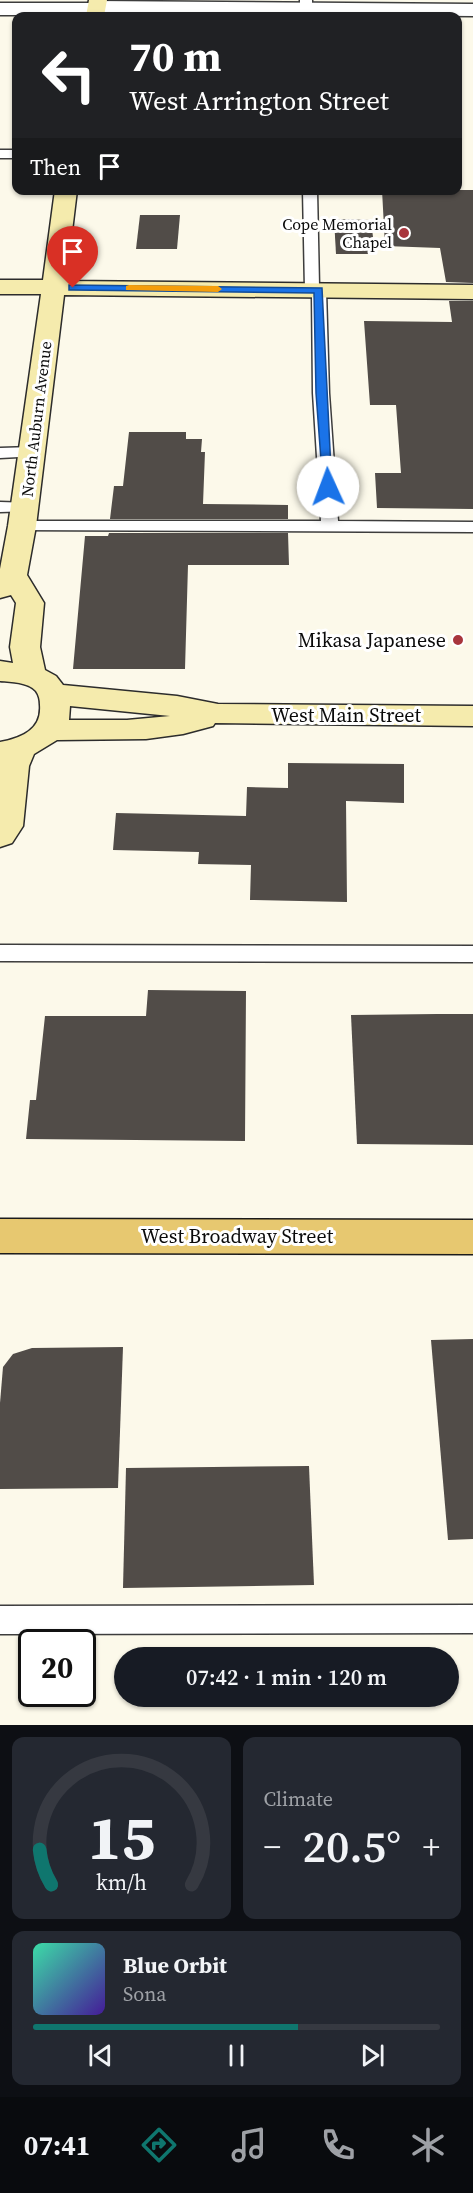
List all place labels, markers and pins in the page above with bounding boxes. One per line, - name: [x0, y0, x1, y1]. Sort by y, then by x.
- place label: Cope Memorial Chapel: [282, 213, 392, 253]
- pin: [47, 226, 98, 288]
- marker: Cope Memorial Chapel: [397, 226, 411, 240]
- place label: Mikasa Japanese: [298, 626, 446, 654]
- marker: Mikasa Japanese: [451, 633, 465, 647]

